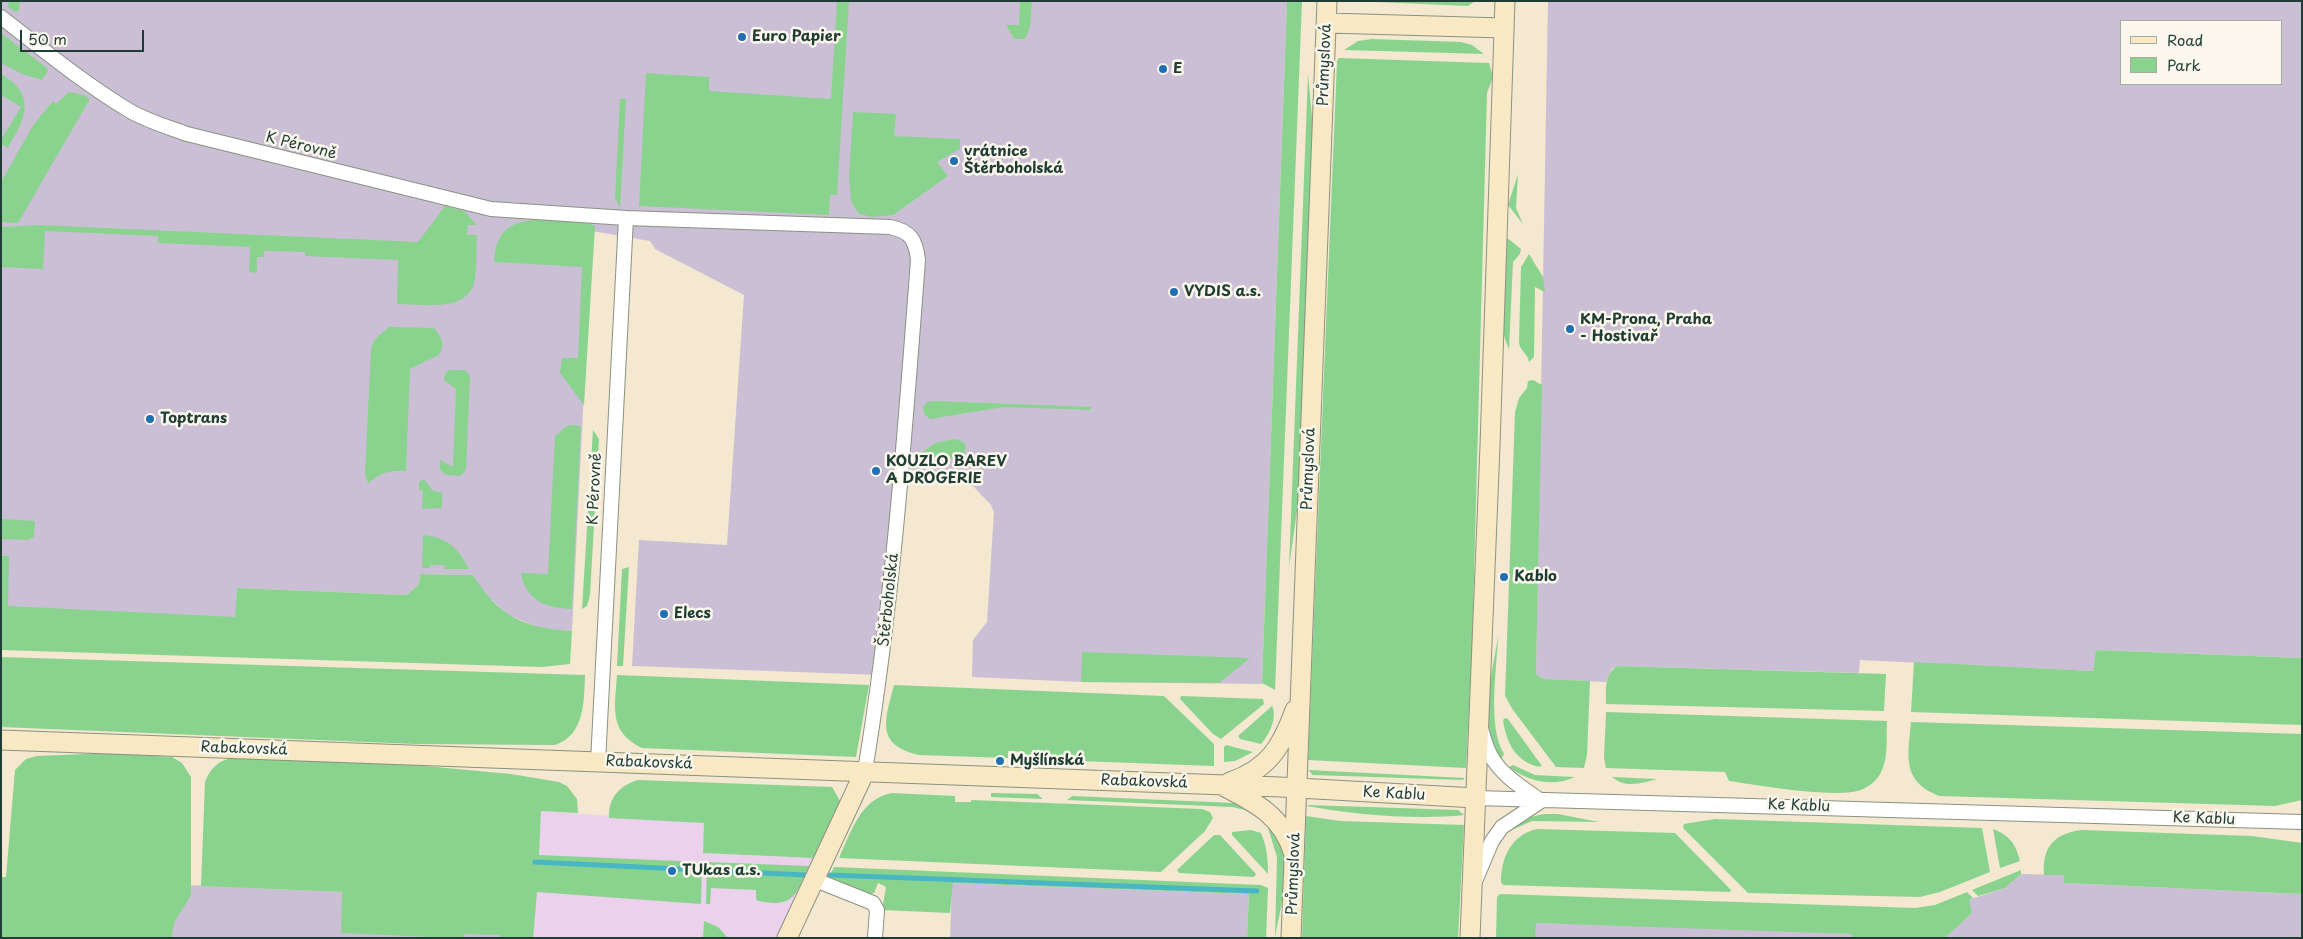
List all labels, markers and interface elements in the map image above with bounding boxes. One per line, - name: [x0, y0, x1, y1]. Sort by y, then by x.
- scale bar: [22, 20, 146, 52]
- legend: [2120, 20, 2283, 85]
- street label: Průmyslová: [1315, 23, 1335, 107]
- text: 50 m: [28, 27, 67, 50]
- place label: Euro Papier: [752, 28, 841, 46]
- text: Road: [2167, 28, 2203, 51]
- marker: Euro Papier: [736, 31, 748, 43]
- text: Park: [2167, 53, 2201, 76]
- place label: E: [1173, 60, 1182, 78]
- marker: E: [1157, 63, 1169, 75]
- street label: K Pérovně: [264, 129, 338, 163]
- place label: vrátnice Štěrboholská: [964, 143, 1063, 178]
- marker: vrátnice Štěrboholská: [948, 155, 960, 167]
- place label: VYDIS a.s.: [1184, 283, 1261, 301]
- marker: VYDIS a.s.: [1168, 286, 1180, 298]
- place label: KM-Prona, Praha - Hostivař: [1580, 311, 1712, 346]
- marker: KM-Prona, Praha - Hostivař: [1564, 323, 1576, 335]
- place label: Toptrans: [160, 410, 227, 428]
- marker: Toptrans: [144, 413, 156, 425]
- street label: Průmyslová: [1299, 427, 1319, 511]
- street label: K Pérovně: [584, 452, 606, 526]
- place label: KOUZLO BAREV A DROGERIE: [886, 453, 1007, 488]
- marker: KOUZLO BAREV A DROGERIE: [870, 465, 882, 477]
- street label: Štěrboholská: [875, 552, 903, 648]
- place label: Kablo: [1514, 568, 1557, 586]
- marker: Kablo: [1498, 571, 1510, 583]
- place label: Elecs: [674, 605, 711, 623]
- marker: Elecs: [658, 608, 670, 620]
- street label: Rabakovská: [200, 738, 288, 760]
- street label: Rabakovská: [605, 752, 693, 774]
- place label: Myšlínská: [1010, 752, 1084, 770]
- marker: Myšlínská: [994, 755, 1006, 767]
- street label: Rabakovská: [1100, 771, 1188, 793]
- street label: Ke Kablu: [1362, 783, 1426, 805]
- street label: Ke Kablu: [1767, 796, 1831, 816]
- street label: Ke Kablu: [2172, 809, 2236, 829]
- street label: Průmyslová: [1284, 832, 1304, 916]
- place label: TUkas a.s.: [682, 862, 761, 880]
- marker: TUkas a.s.: [666, 865, 678, 877]

